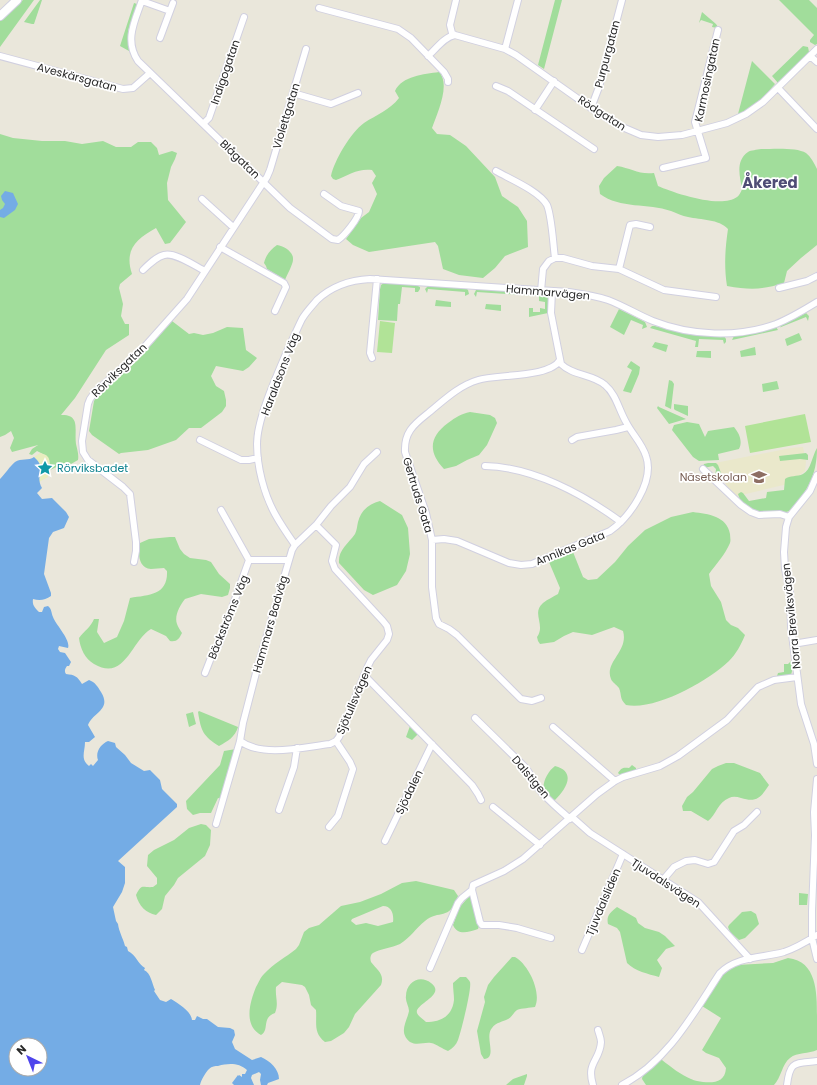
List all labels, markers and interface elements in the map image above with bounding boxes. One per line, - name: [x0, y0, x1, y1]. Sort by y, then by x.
- street label: Purpurgatan: [590, 18, 624, 90]
- street label: Indigogatan: [206, 37, 244, 107]
- street label: Karmosingatan: [690, 37, 724, 123]
- street label: Aveskärsgatan: [35, 59, 119, 95]
- street label: Violettgatan: [268, 81, 304, 151]
- street label: Rödgatan: [575, 91, 629, 135]
- street label: Blågatan: [216, 136, 264, 182]
- district label: Åkered: [742, 172, 798, 193]
- street label: Hammarvägen: [505, 280, 591, 304]
- street label: Haraldsons Väg: [257, 330, 303, 418]
- street label: Rörviksgatan: [88, 339, 150, 401]
- street label: Gertruds Gata: [399, 455, 437, 535]
- place icon: Rörviksbadet: [36, 459, 54, 477]
- place label: Rörviksbadet: [57, 460, 128, 476]
- school or university icon: Näsetskolan: [750, 468, 768, 486]
- place label: Näsetskolan: [680, 469, 747, 485]
- street label: Annikas Gata: [533, 527, 607, 569]
- street label: Norra Breviksvägen: [777, 562, 805, 670]
- street label: Bäckströms Väg: [204, 572, 252, 662]
- street label: Hammars Badväg: [248, 573, 292, 675]
- street label: Sjötullsvägen: [332, 663, 376, 737]
- street label: Dalstigen: [508, 752, 554, 802]
- street label: Sjödalen: [391, 767, 427, 817]
- street label: Tjuvdalsvägen: [628, 854, 704, 912]
- street label: Tjuvdalsliden: [582, 866, 624, 938]
- north arrow: [8, 1037, 48, 1077]
- text: N: [13, 1041, 30, 1058]

